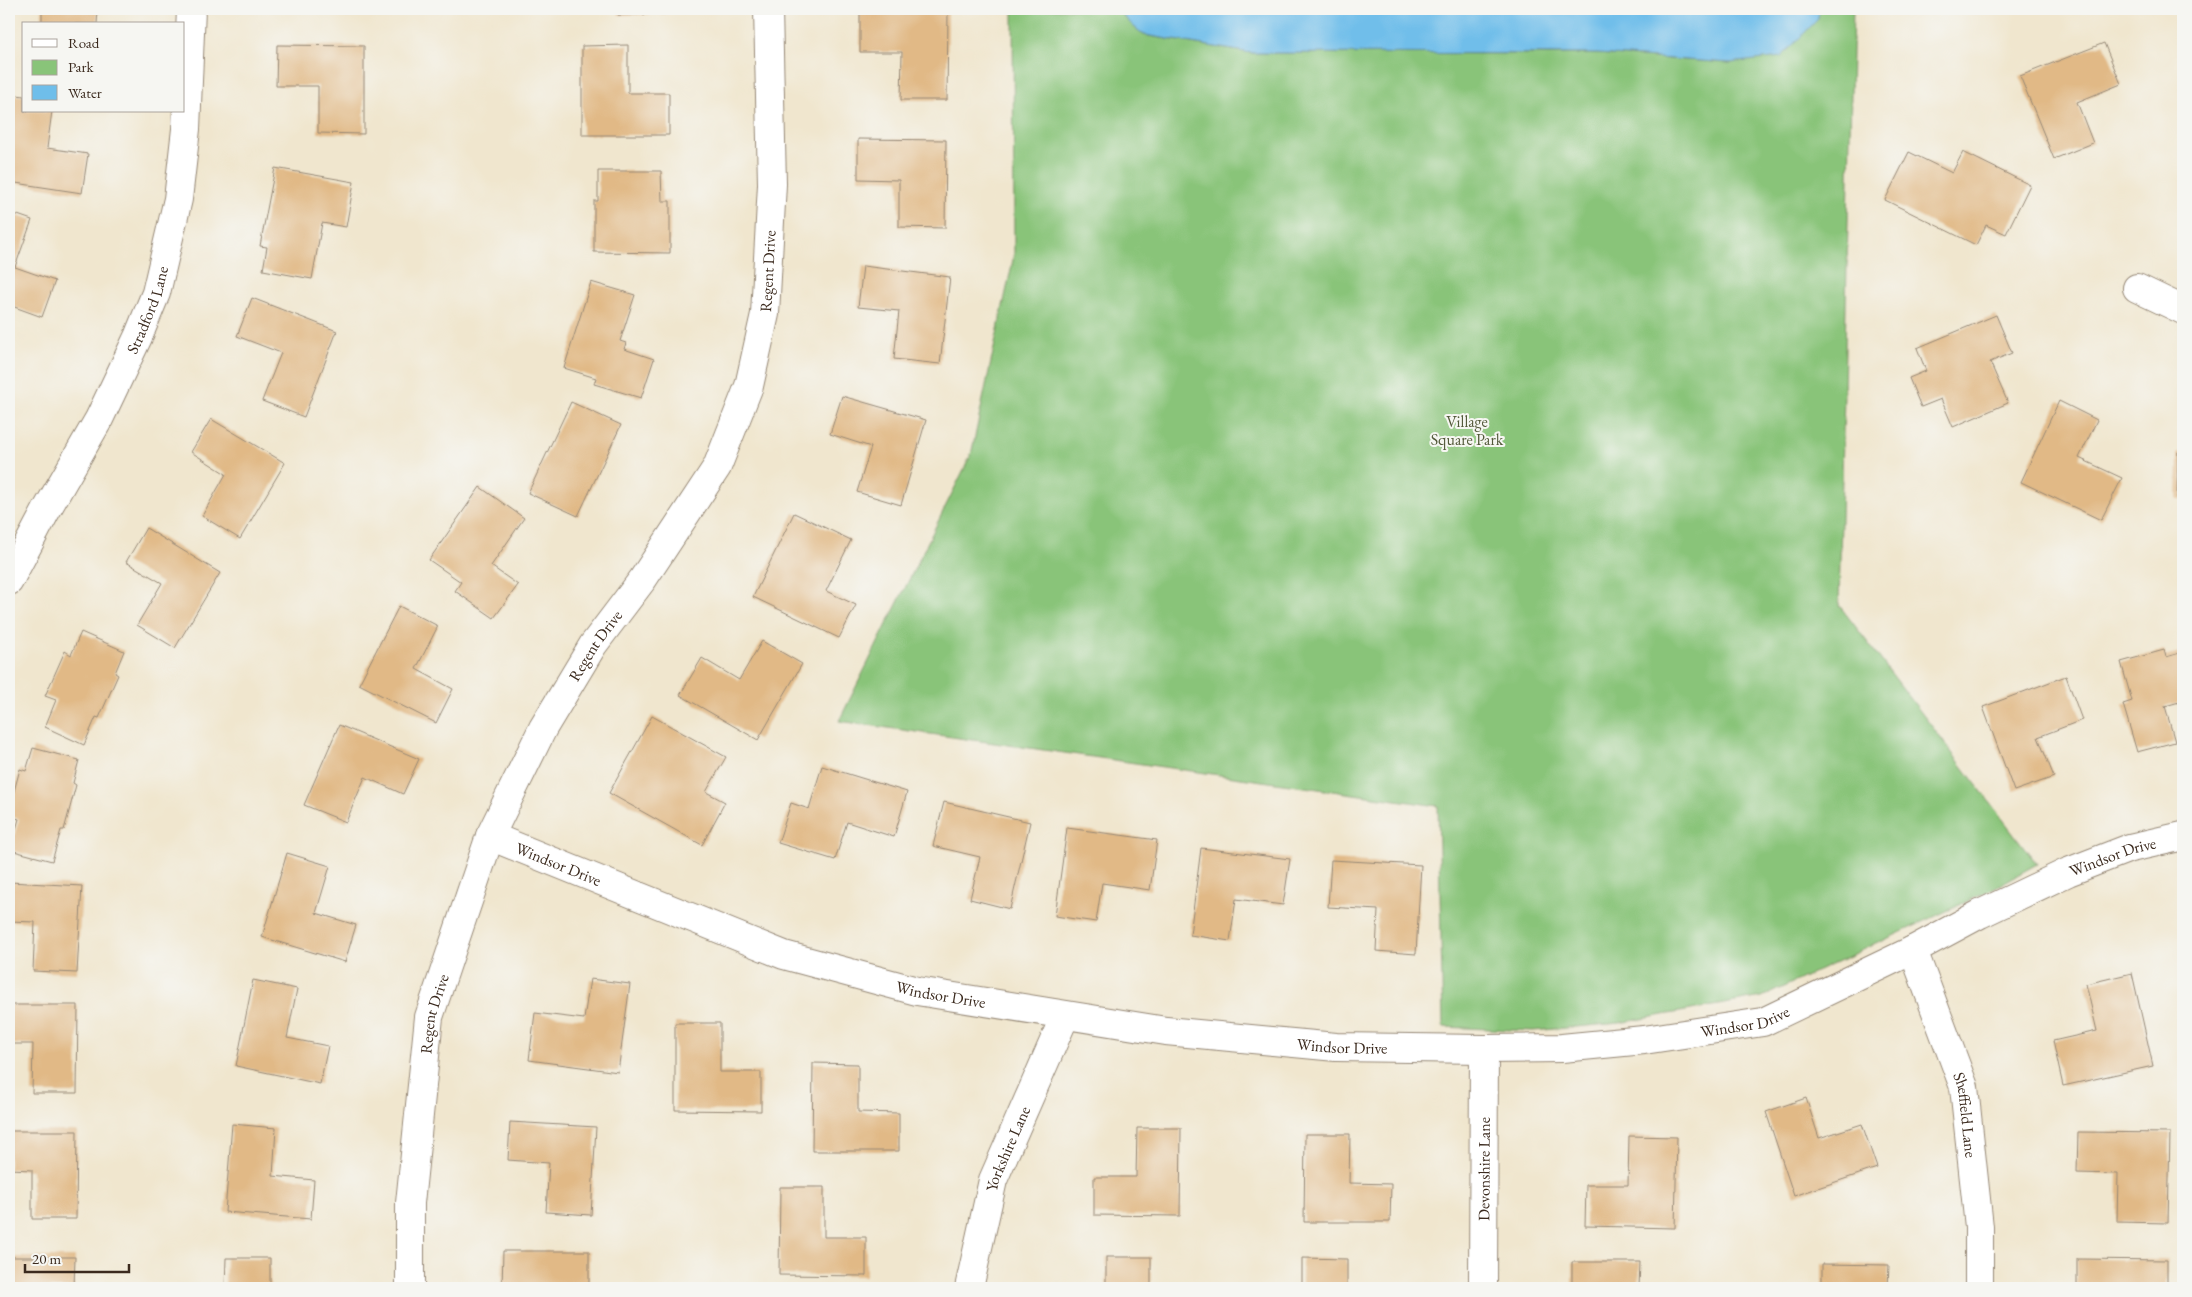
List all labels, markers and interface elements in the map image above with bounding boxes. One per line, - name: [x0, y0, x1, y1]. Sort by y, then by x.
- legend: [22, 22, 185, 112]
- text: Road: [68, 33, 100, 52]
- text: Park: [68, 57, 95, 76]
- text: Water: [68, 83, 102, 102]
- street label: Regent Drive: [755, 230, 780, 313]
- street label: Stradford Lane: [122, 264, 173, 357]
- park label: Village Square Park: [1431, 411, 1504, 450]
- street label: Regent Drive: [564, 606, 627, 685]
- street label: Windsor Drive: [2066, 832, 2158, 882]
- street label: Windsor Drive: [512, 837, 604, 891]
- street label: Regent Drive: [415, 971, 454, 1055]
- street label: Windsor Drive: [894, 976, 987, 1013]
- street label: Windsor Drive: [1699, 1001, 1793, 1042]
- street label: Windsor Drive: [1296, 1033, 1388, 1059]
- street label: Sheffield Lane: [1948, 1069, 1981, 1159]
- street label: Yorkshire Lane: [981, 1103, 1035, 1193]
- street label: Devonshire Lane: [1473, 1117, 1495, 1221]
- scale bar: [25, 1242, 129, 1274]
- text: 20 m: [32, 1249, 61, 1268]

